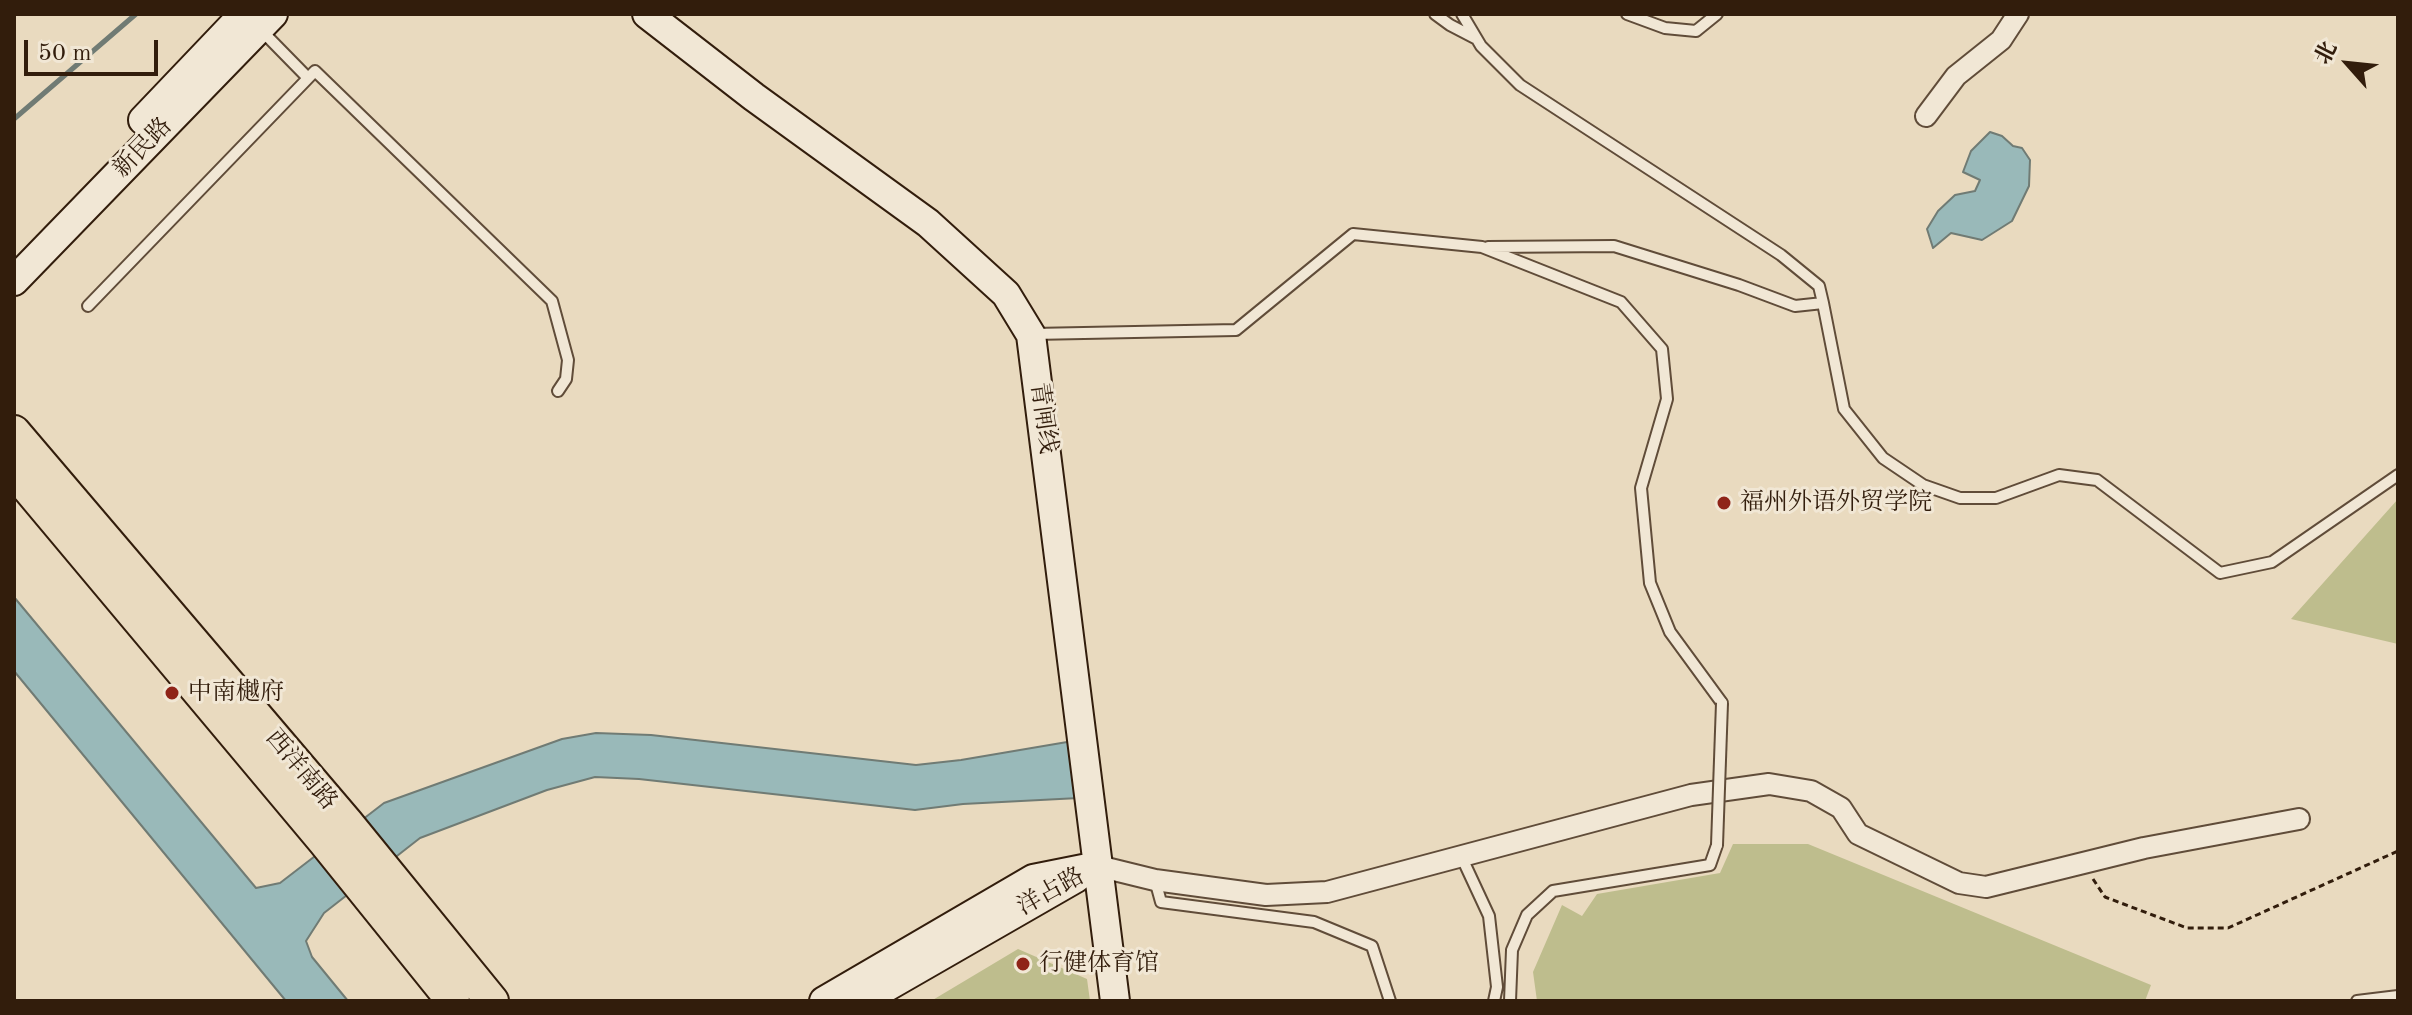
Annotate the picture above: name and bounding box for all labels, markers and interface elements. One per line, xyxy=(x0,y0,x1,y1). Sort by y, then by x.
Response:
scale bar xyxy=(28,24,162,74)
north arrow xyxy=(2308,24,2388,104)
text: 北 xyxy=(2312,38,2341,68)
text: 50 m xyxy=(38,42,92,66)
street label: 新民路 xyxy=(108,112,178,184)
street label: 青闸线 xyxy=(1024,380,1062,456)
place label: 福州外语外贸学院 xyxy=(1740,489,1932,517)
marker: 福州外语外贸学院 xyxy=(1715,494,1733,512)
place label: 中南樾府 xyxy=(188,679,284,707)
marker: 中南樾府 xyxy=(163,684,181,702)
street label: 西洋南路 xyxy=(259,724,343,816)
street label: 洋占路 xyxy=(1013,862,1089,922)
place label: 行健体育馆 xyxy=(1039,950,1159,978)
marker: 行健体育馆 xyxy=(1014,955,1032,973)

